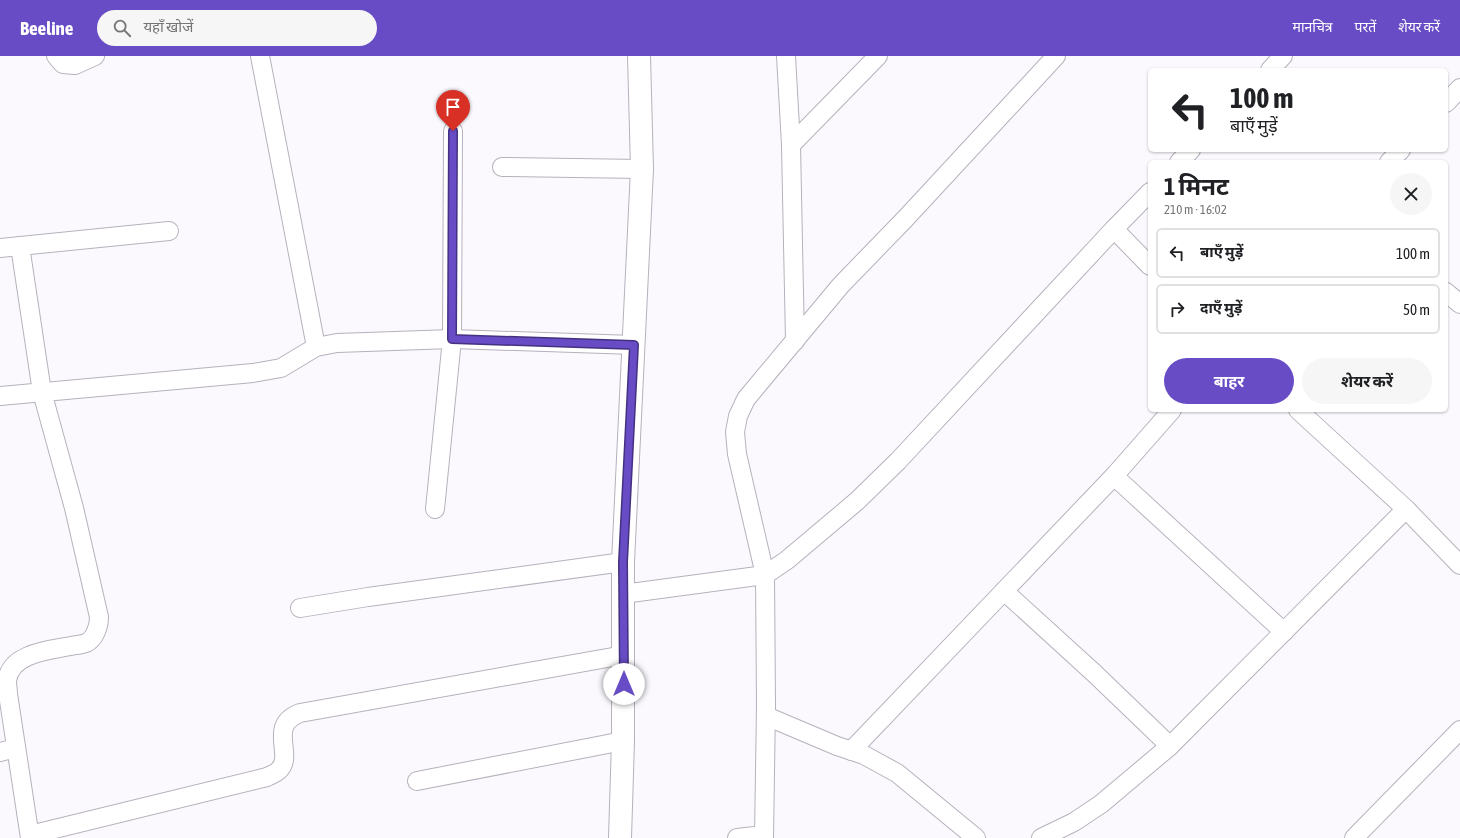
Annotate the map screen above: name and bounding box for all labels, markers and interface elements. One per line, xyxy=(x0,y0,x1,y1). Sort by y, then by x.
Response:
search box xyxy=(97,10,377,46)
text: Beeline xyxy=(20,17,73,39)
icon: search xyxy=(111,17,133,39)
text: यहाँ खोजें xyxy=(143,18,193,35)
text: मानचित्र xyxy=(1293,19,1333,35)
text: परतें xyxy=(1355,19,1376,35)
text: शेयर करें xyxy=(1398,19,1440,35)
text: 100 m xyxy=(1230,82,1293,114)
icon: left xyxy=(1164,84,1216,136)
pin xyxy=(436,90,470,131)
icon: arrive xyxy=(442,96,464,118)
text: बाएँ मुड़ें xyxy=(1230,115,1278,136)
text: 1 मिनट xyxy=(1164,173,1229,200)
button: close xyxy=(1390,173,1432,215)
text: 210 m · 16:02 xyxy=(1164,202,1227,217)
icon: left xyxy=(1166,242,1188,264)
text: बाएँ मुड़ें xyxy=(1200,243,1243,260)
text: 100 m xyxy=(1396,245,1430,262)
icon: right xyxy=(1166,298,1188,320)
text: दाएँ मुड़ें xyxy=(1200,299,1242,316)
text: 50 m xyxy=(1403,301,1430,318)
button: बाहर xyxy=(1164,358,1294,404)
button: शेयर करें xyxy=(1302,358,1432,404)
position arrow xyxy=(603,663,645,705)

